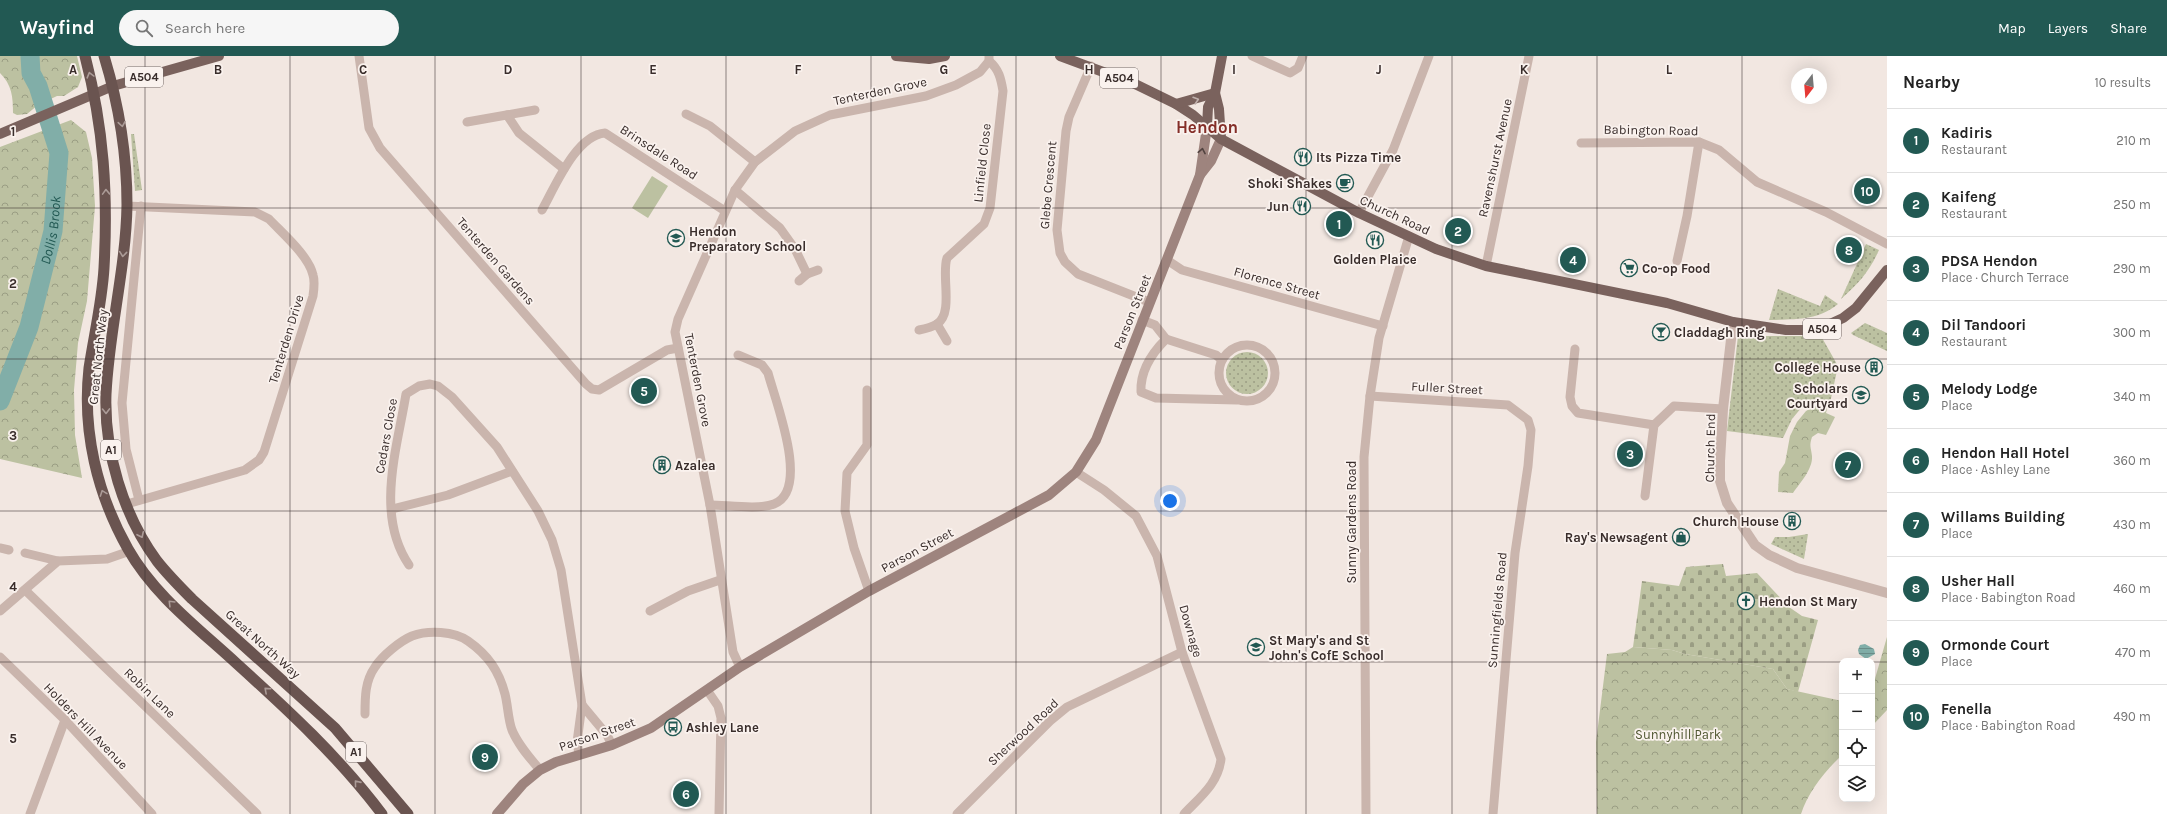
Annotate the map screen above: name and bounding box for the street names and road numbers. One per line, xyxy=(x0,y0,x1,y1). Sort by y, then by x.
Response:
road number: A504 xyxy=(125,67,163,87)
road number: A504 xyxy=(1100,68,1138,88)
street label: Tenterden Grove xyxy=(832,74,928,108)
street label: Ravenshurst Avenue xyxy=(1475,97,1515,219)
street label: Brinsdale Road xyxy=(617,121,701,183)
street label: Linfield Close xyxy=(970,122,994,203)
street label: Babington Road xyxy=(1603,122,1699,138)
street label: Glebe Crescent xyxy=(1037,140,1059,230)
street label: Church Road xyxy=(1357,192,1433,238)
street label: Tenterden Gardens xyxy=(454,214,538,308)
street label: Florence Street xyxy=(1232,264,1322,302)
street label: Parson Street xyxy=(1110,272,1154,352)
street label: Tenterden Drive xyxy=(265,293,307,385)
street label: Great North Way xyxy=(86,309,110,405)
road number: A504 xyxy=(1803,319,1841,339)
street label: Tenterden Grove xyxy=(682,332,714,428)
street label: Fuller Street xyxy=(1411,379,1483,397)
street label: Cedars Close xyxy=(372,397,400,475)
street label: Church End xyxy=(1702,413,1718,483)
road number: A1 xyxy=(101,440,121,460)
street label: Sunny Gardens Road xyxy=(1344,461,1359,583)
street label: Parson Street xyxy=(878,525,956,575)
street label: Sunningfields Road xyxy=(1484,551,1510,669)
street label: Downage xyxy=(1176,603,1206,659)
street label: Great North Way xyxy=(222,606,304,682)
street label: Robin Lane xyxy=(121,665,179,721)
street label: Holders Hill Avenue xyxy=(41,680,131,772)
street label: Sherwood Road xyxy=(984,695,1062,769)
street label: Parson Street xyxy=(557,714,637,754)
road number: A1 xyxy=(346,742,366,762)

